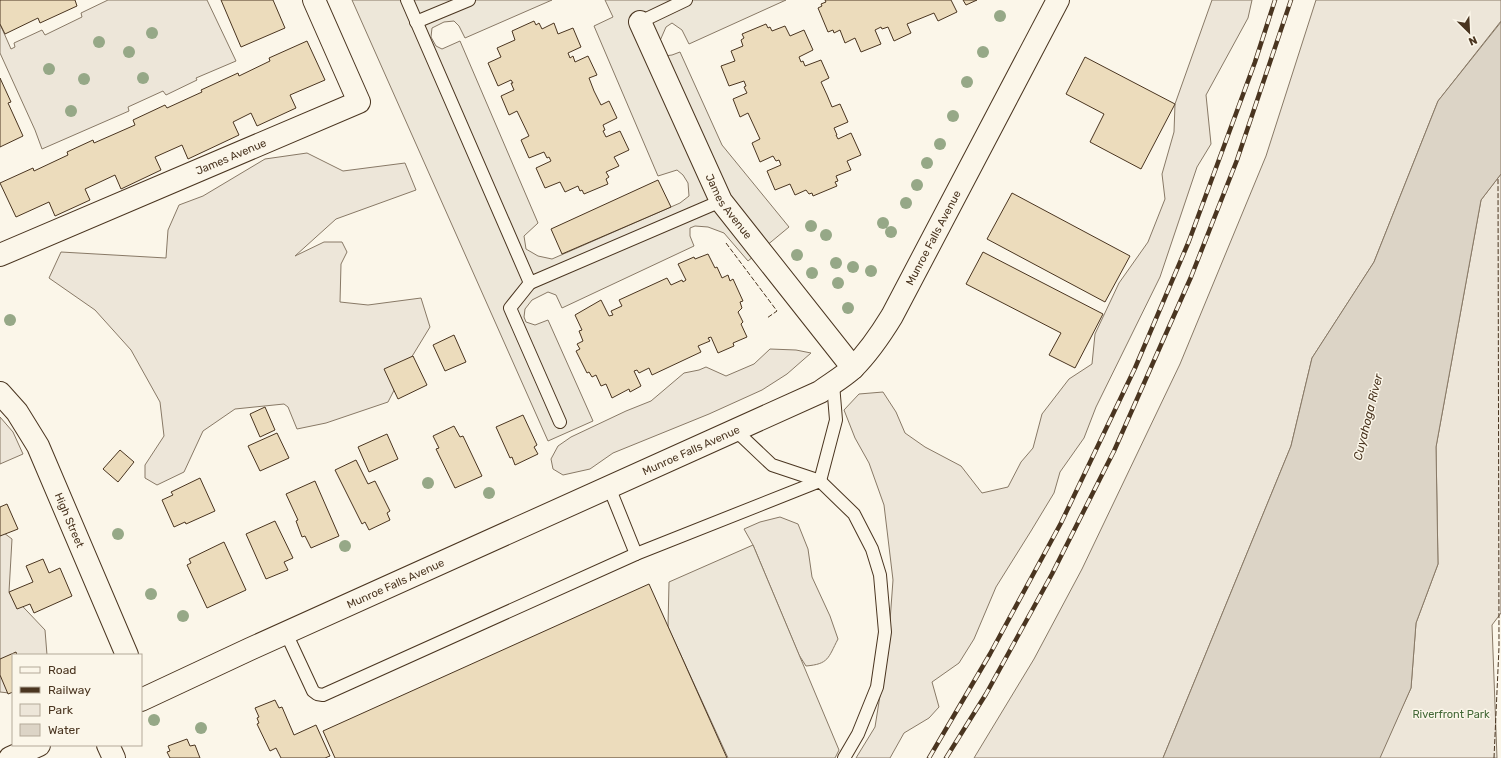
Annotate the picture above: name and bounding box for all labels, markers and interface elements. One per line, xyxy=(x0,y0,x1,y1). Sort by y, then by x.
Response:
north arrow xyxy=(1449,12,1489,52)
text: N xyxy=(1467,33,1479,48)
street label: James Avenue xyxy=(194,136,268,178)
street label: James Avenue xyxy=(703,172,754,242)
street label: Munroe Falls Avenue xyxy=(903,188,964,288)
water label: Cuyahoga River xyxy=(1350,372,1386,462)
street label: Munroe Falls Avenue xyxy=(640,423,742,478)
street label: High Street xyxy=(52,491,87,550)
street label: Munroe Falls Avenue xyxy=(345,556,446,611)
legend xyxy=(12,654,142,746)
text: Road xyxy=(48,663,76,677)
text: Railway xyxy=(48,683,91,697)
text: Park xyxy=(48,703,74,717)
park label: Riverfront Park xyxy=(1412,708,1490,721)
text: Water xyxy=(48,723,80,737)

